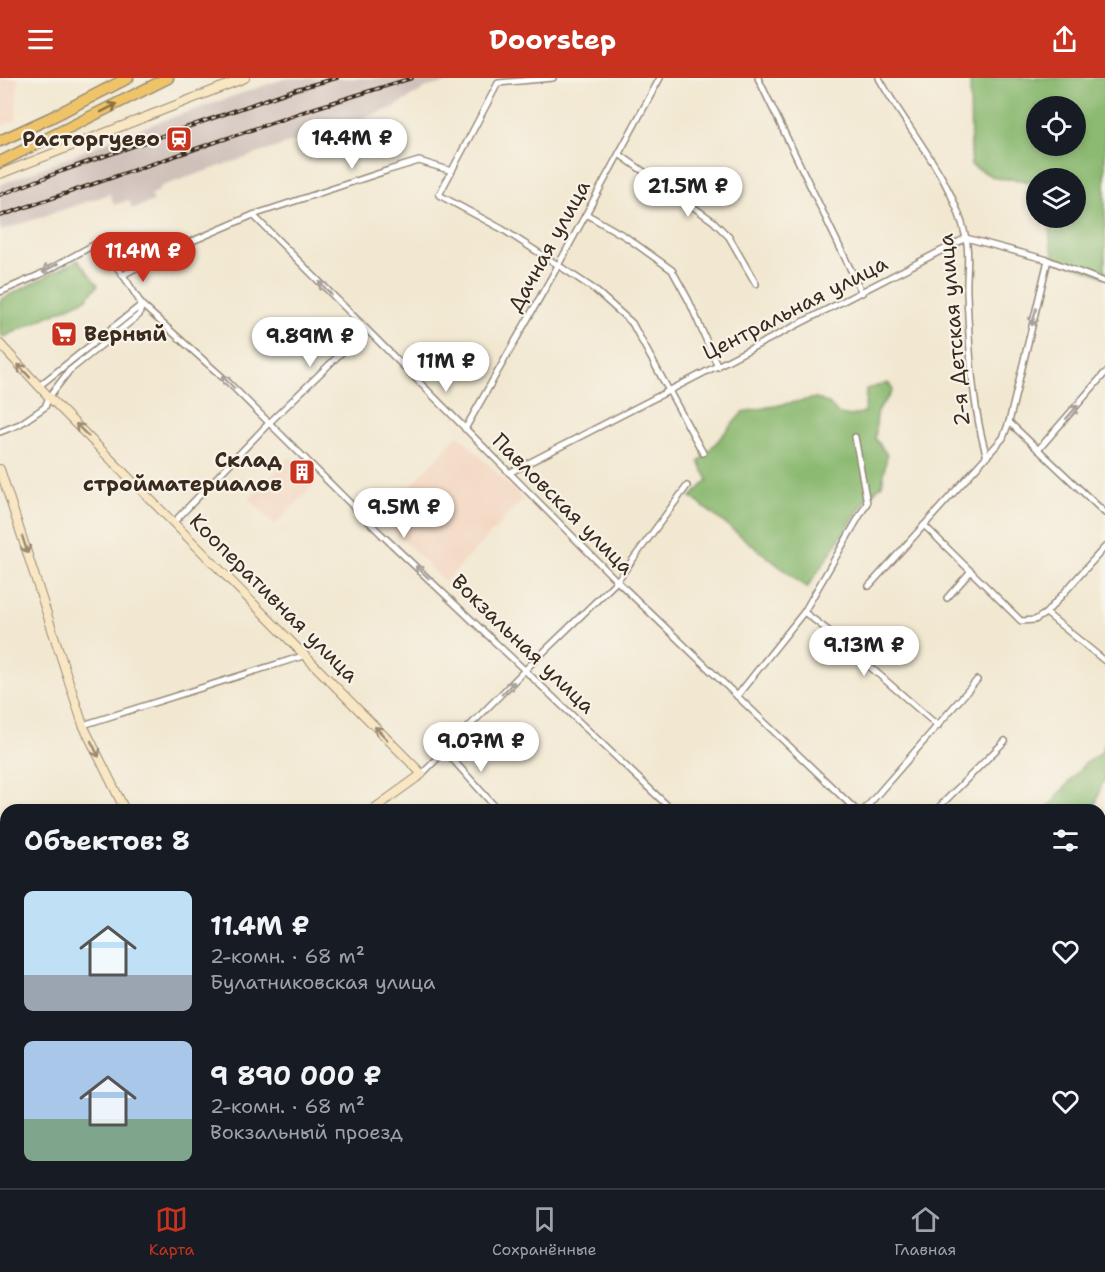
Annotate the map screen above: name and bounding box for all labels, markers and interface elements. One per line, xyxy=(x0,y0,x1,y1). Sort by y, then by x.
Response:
text: Doorstep xyxy=(489,21,616,58)
icon: menu xyxy=(24,23,57,56)
icon: share xyxy=(1048,23,1081,56)
map controls xyxy=(1026,96,1086,228)
button: locate xyxy=(1026,96,1086,156)
one-way arrow xyxy=(99,102,117,113)
pin: 14.4M ₽ xyxy=(297,119,407,170)
station icon: Расторгуево xyxy=(164,124,194,154)
place label: Расторгуево xyxy=(22,125,160,153)
text: 14.4M ₽ xyxy=(311,125,393,151)
pin: 21.5M ₽ xyxy=(633,167,743,218)
button: layers xyxy=(1026,168,1086,228)
text: 21.5M ₽ xyxy=(648,173,728,199)
street label: Дачная улица xyxy=(501,175,597,317)
pin: 11.4M ₽ xyxy=(88,232,198,283)
street label: 2-я Детская улица xyxy=(932,232,976,428)
text: 11.4M ₽ xyxy=(105,238,181,264)
street label: Центральная улица xyxy=(698,249,892,367)
one-way arrow xyxy=(42,263,59,275)
one-way arrow xyxy=(318,281,333,295)
one-way arrow xyxy=(1028,307,1040,326)
pin: 9.89M ₽ xyxy=(255,317,365,368)
supermarket icon: Верный xyxy=(49,319,79,349)
place label: Верный xyxy=(84,320,167,348)
text: 9.89M ₽ xyxy=(266,323,354,349)
pin: 11M ₽ xyxy=(404,342,488,393)
text: 11M ₽ xyxy=(416,348,476,374)
one-way arrow xyxy=(18,364,32,379)
one-way arrow xyxy=(220,375,235,389)
one-way arrow xyxy=(1065,404,1078,420)
one-way arrow xyxy=(74,423,89,437)
street label: Павловская улица xyxy=(486,427,640,581)
place label: Склад стройматериалов xyxy=(83,446,282,498)
building icon: Склад стройматериалов xyxy=(287,457,317,487)
pin: 9.5M ₽ xyxy=(355,488,453,539)
text: 9.5M ₽ xyxy=(367,494,441,520)
street label: Кооперативная улица xyxy=(183,507,365,689)
one-way arrow xyxy=(20,535,31,554)
one-way arrow xyxy=(415,565,430,579)
street label: Вокзальная улица xyxy=(445,568,601,720)
pin: 9.13M ₽ xyxy=(809,626,919,677)
text: 9.13M ₽ xyxy=(823,632,905,658)
one-way arrow xyxy=(501,680,515,695)
pin: 9.07M ₽ xyxy=(426,722,536,773)
one-way arrow xyxy=(374,725,389,740)
text: 9.07M ₽ xyxy=(437,728,525,754)
one-way arrow xyxy=(90,739,101,757)
text: Объектов: 8 xyxy=(24,823,190,858)
icon: filters xyxy=(1049,824,1082,857)
text: 11.4M ₽ xyxy=(210,908,310,943)
icon: home xyxy=(72,915,144,987)
icon: heart xyxy=(1049,935,1082,968)
text: 2-комн. · 68 m² xyxy=(210,943,365,969)
text: Булатниковская улица xyxy=(210,969,436,995)
text: 9 890 000 ₽ xyxy=(210,1058,382,1093)
icon: home xyxy=(72,1065,144,1137)
icon: heart xyxy=(1049,1085,1082,1118)
text: 2-комн. · 68 m² xyxy=(210,1093,365,1119)
text: Вокзальный проезд xyxy=(210,1119,403,1145)
tab: Карта xyxy=(149,1203,195,1260)
tab: Сохранённые xyxy=(492,1203,597,1260)
tab: Главная xyxy=(894,1203,956,1260)

